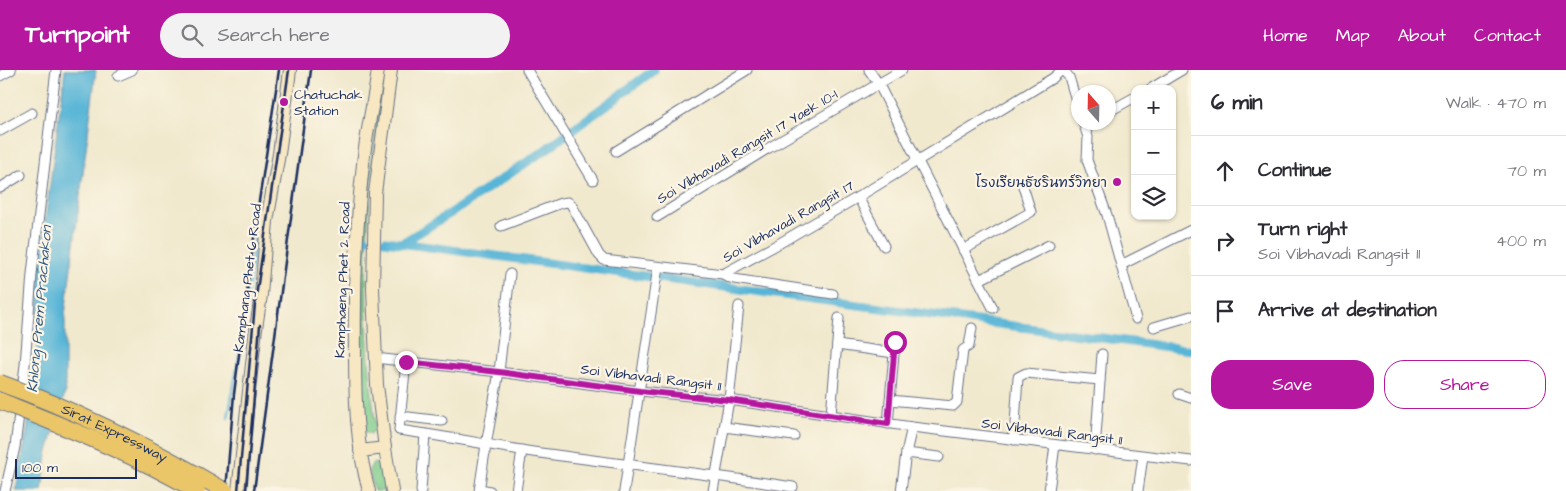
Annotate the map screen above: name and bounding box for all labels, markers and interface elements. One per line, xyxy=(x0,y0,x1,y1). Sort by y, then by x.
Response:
search box xyxy=(160,13,510,58)
text: Turnpoint xyxy=(25,18,130,52)
icon: search xyxy=(178,21,206,49)
text: Search here xyxy=(218,22,330,49)
text: Home xyxy=(1263,23,1308,48)
text: Map xyxy=(1336,23,1370,48)
text: About xyxy=(1398,23,1446,48)
text: Contact xyxy=(1474,23,1541,48)
place label: Chatuchak Station xyxy=(294,85,363,121)
street label: Soi Vibhavadi Rangsit 17 Yaek 10-1 xyxy=(653,85,842,209)
north arrow xyxy=(1071,85,1116,130)
map controls xyxy=(1131,85,1176,220)
button: + xyxy=(1131,85,1176,130)
text: 6 min xyxy=(1211,88,1263,117)
text: Walk · 470 m xyxy=(1446,92,1546,114)
marker: Chatuchak Station xyxy=(278,96,290,108)
button: − xyxy=(1131,130,1176,175)
icon: ahead xyxy=(1211,157,1239,185)
text: Continue xyxy=(1258,157,1332,184)
text: 70 m xyxy=(1507,160,1546,182)
place label: โรงเรียนธัชรินทร์วิทยา xyxy=(976,173,1107,193)
button: layers xyxy=(1131,175,1176,220)
street label: Soi Vibhavadi Rangsit 17 xyxy=(719,176,858,268)
marker: โรงเรียนธัชรินทร์วิทยา xyxy=(1111,176,1123,188)
street label: Kamphaeng Phet 2 Road xyxy=(330,202,356,358)
street label: Kamphang Phet 6 Road xyxy=(229,203,267,353)
text: Turn right xyxy=(1258,216,1347,243)
water label: Khlong Prem Prachakon xyxy=(22,223,58,393)
icon: right xyxy=(1211,227,1239,255)
text: 400 m xyxy=(1496,230,1546,252)
text: Soi Vibhavadi Rangsit 11 xyxy=(1258,243,1420,265)
icon: arrive xyxy=(1211,297,1239,325)
text: Arrive at destination xyxy=(1258,297,1437,324)
route start xyxy=(884,331,907,354)
route end xyxy=(395,351,418,374)
street label: Soi Vibhavadi Rangsit 11 xyxy=(579,359,723,397)
button: Save xyxy=(1211,360,1374,409)
button: Share xyxy=(1384,360,1546,409)
street label: Sirat Expressway xyxy=(58,399,171,468)
street label: Soi Vibhavadi Rangsit 11 xyxy=(980,413,1124,451)
scale bar xyxy=(15,456,138,479)
text: 100 m xyxy=(22,458,58,478)

